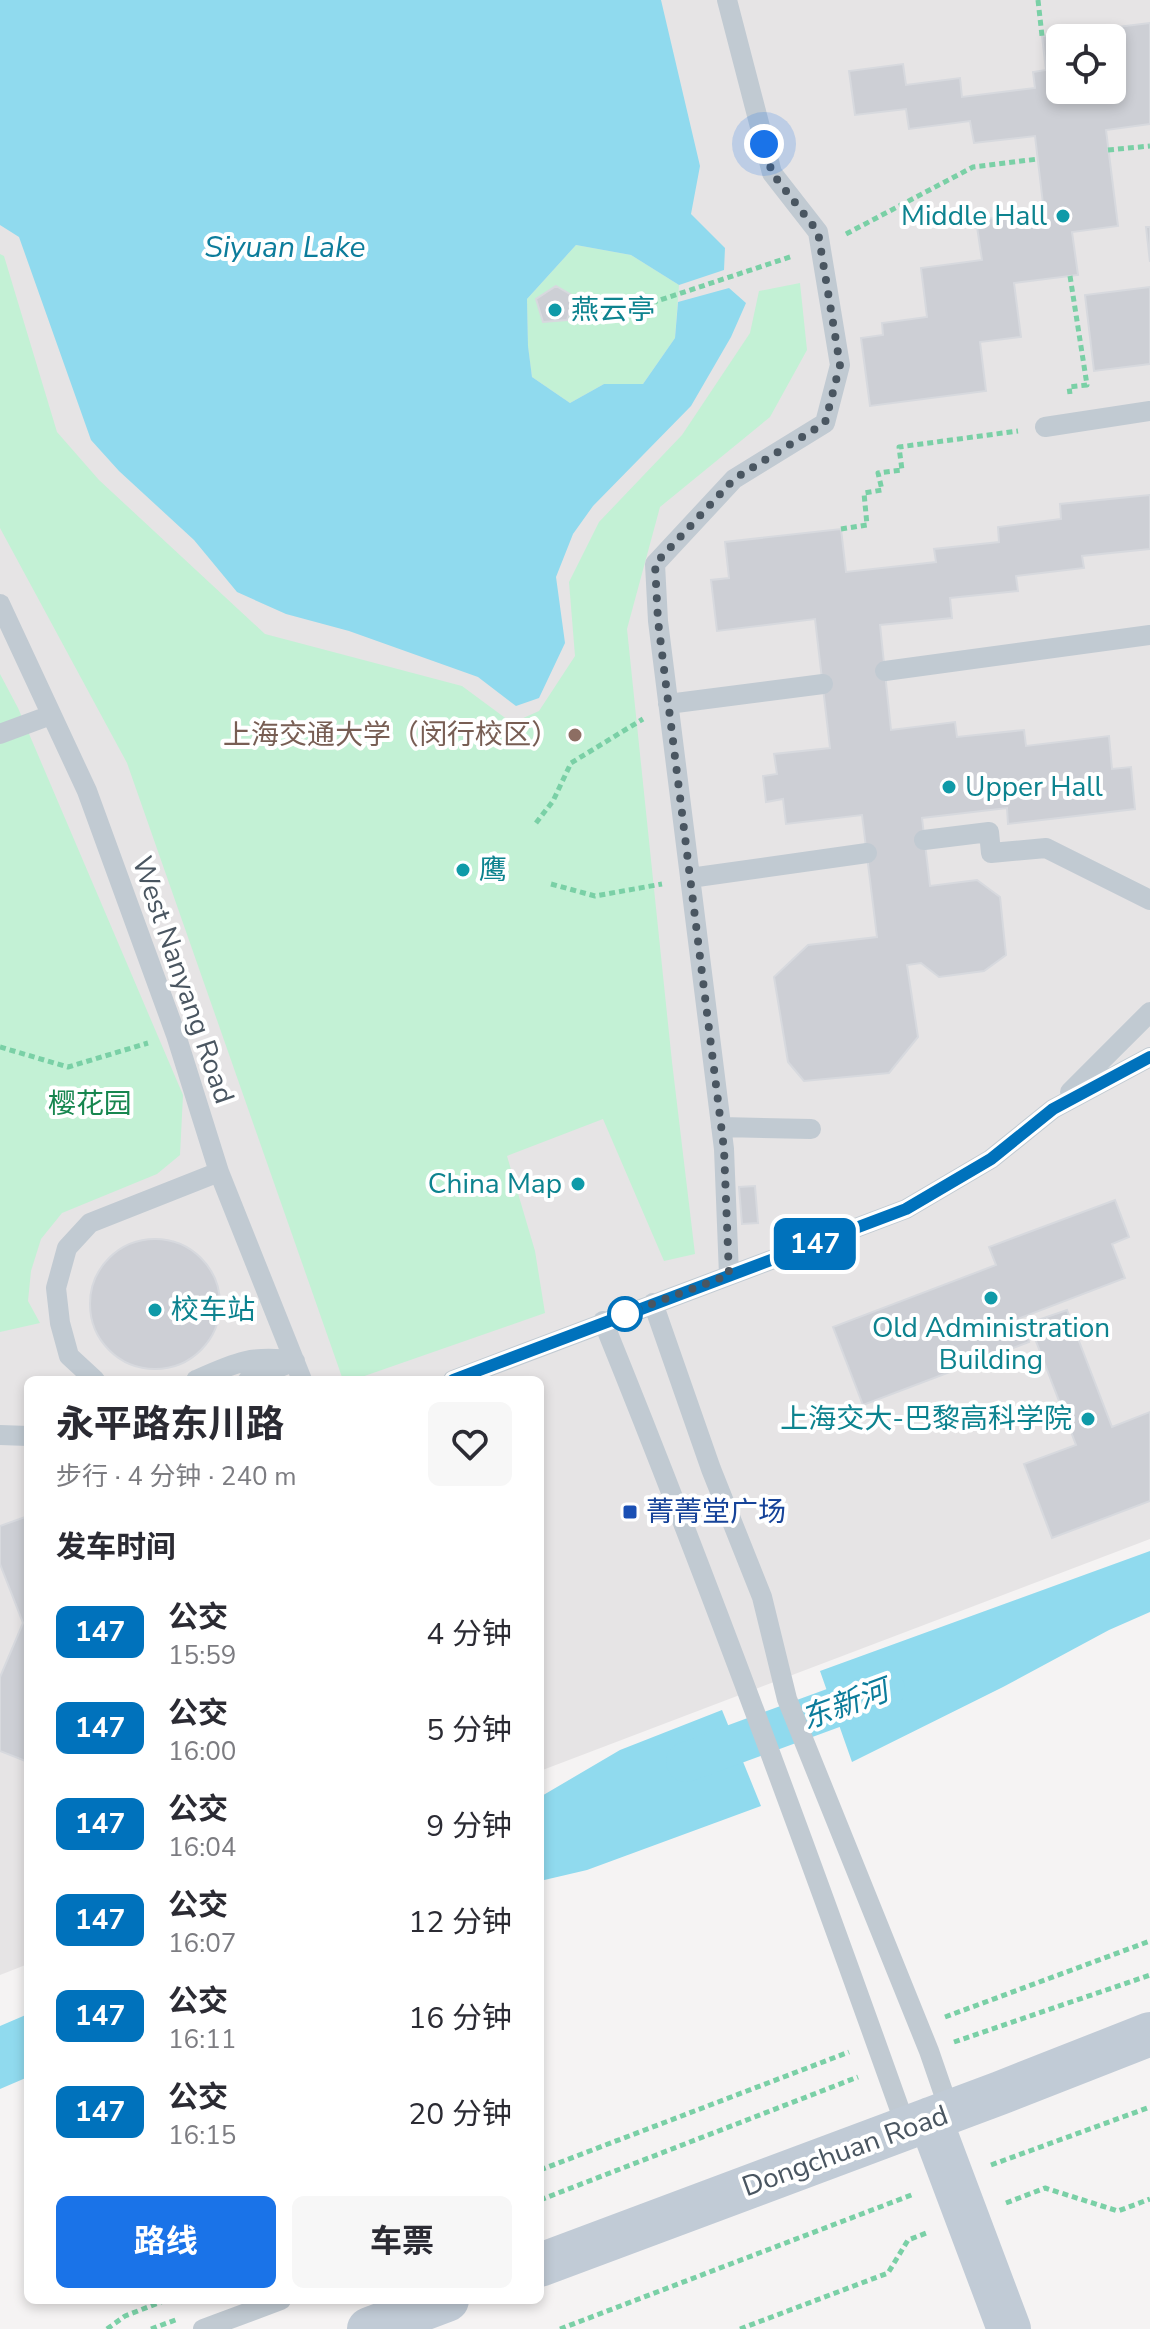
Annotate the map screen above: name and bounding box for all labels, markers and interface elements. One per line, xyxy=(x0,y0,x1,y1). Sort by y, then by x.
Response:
map controls xyxy=(1046,24,1126,104)
button: locate xyxy=(1046,24,1126,104)
your location xyxy=(744,124,784,164)
place label: Middle Hall xyxy=(901,197,1048,235)
marker: Middle Hall xyxy=(1054,207,1072,225)
water label: Siyuan Lake xyxy=(204,227,366,268)
place label: 燕云亭 xyxy=(571,291,655,329)
marker: 燕云亭 xyxy=(546,301,564,319)
place label: 上海交通大学（闵行校区） xyxy=(223,716,559,754)
marker: 上海交通大学（闵行校区） xyxy=(566,726,584,744)
place label: Upper Hall xyxy=(965,768,1104,806)
marker: Upper Hall xyxy=(940,778,958,796)
street label: West Nanyang Road xyxy=(123,851,243,1109)
place label: 鹰 xyxy=(479,851,507,889)
marker: 鹰 xyxy=(454,861,472,879)
park label: 樱花园 xyxy=(48,1085,132,1123)
place label: China Map xyxy=(428,1165,562,1203)
marker: China Map xyxy=(569,1175,587,1193)
line badge: 147 xyxy=(769,1218,861,1270)
text: 147 xyxy=(790,1225,840,1263)
marker: Old Administration Building xyxy=(982,1289,1000,1307)
place label: 校车站 xyxy=(171,1291,255,1329)
unlabelled marker xyxy=(608,1297,642,1331)
marker: 校车站 xyxy=(146,1301,164,1319)
place label: Old Administration Building xyxy=(872,1309,1110,1379)
text: 永平路东川路 xyxy=(56,1399,284,1450)
place label: 上海交大-巴黎高科学院 xyxy=(780,1400,1072,1438)
button: heart xyxy=(428,1402,512,1486)
marker: 上海交大-巴黎高科学院 xyxy=(1079,1410,1097,1428)
text: 步行 · 4 分钟 · 240 m xyxy=(56,1459,297,1494)
place label: 菁菁堂广场 xyxy=(646,1493,786,1531)
marker: 菁菁堂广场 xyxy=(621,1503,639,1521)
text: 发车时间 xyxy=(56,1527,176,1568)
text: 公交 xyxy=(168,1597,228,1638)
text: 147 xyxy=(75,1613,125,1651)
text: 4 分钟 xyxy=(426,1614,512,1655)
text: 15:59 xyxy=(168,1638,236,1673)
water label: 东新河 xyxy=(796,1669,899,1740)
text: 公交 xyxy=(168,1693,228,1734)
text: 147 xyxy=(75,1709,125,1747)
text: 5 分钟 xyxy=(426,1710,512,1751)
text: 16:00 xyxy=(168,1734,236,1769)
text: 公交 xyxy=(168,1789,228,1830)
text: 147 xyxy=(75,1805,125,1843)
text: 9 分钟 xyxy=(426,1806,512,1847)
text: 16:04 xyxy=(168,1830,236,1865)
text: 公交 xyxy=(168,1885,228,1926)
text: 147 xyxy=(75,1901,125,1939)
text: 12 分钟 xyxy=(408,1902,512,1943)
text: 16:07 xyxy=(168,1926,236,1961)
text: 公交 xyxy=(168,1981,228,2022)
text: 147 xyxy=(75,1997,125,2035)
text: 16 分钟 xyxy=(408,1998,512,2039)
text: 16:11 xyxy=(168,2022,236,2057)
text: 公交 xyxy=(168,2077,228,2118)
text: 147 xyxy=(75,2093,125,2131)
text: 20 分钟 xyxy=(408,2094,512,2135)
street label: Dongchuan Road xyxy=(737,2096,953,2206)
text: 16:15 xyxy=(168,2118,236,2153)
button: 路线 xyxy=(56,2196,276,2288)
button: 车票 xyxy=(292,2196,512,2288)

